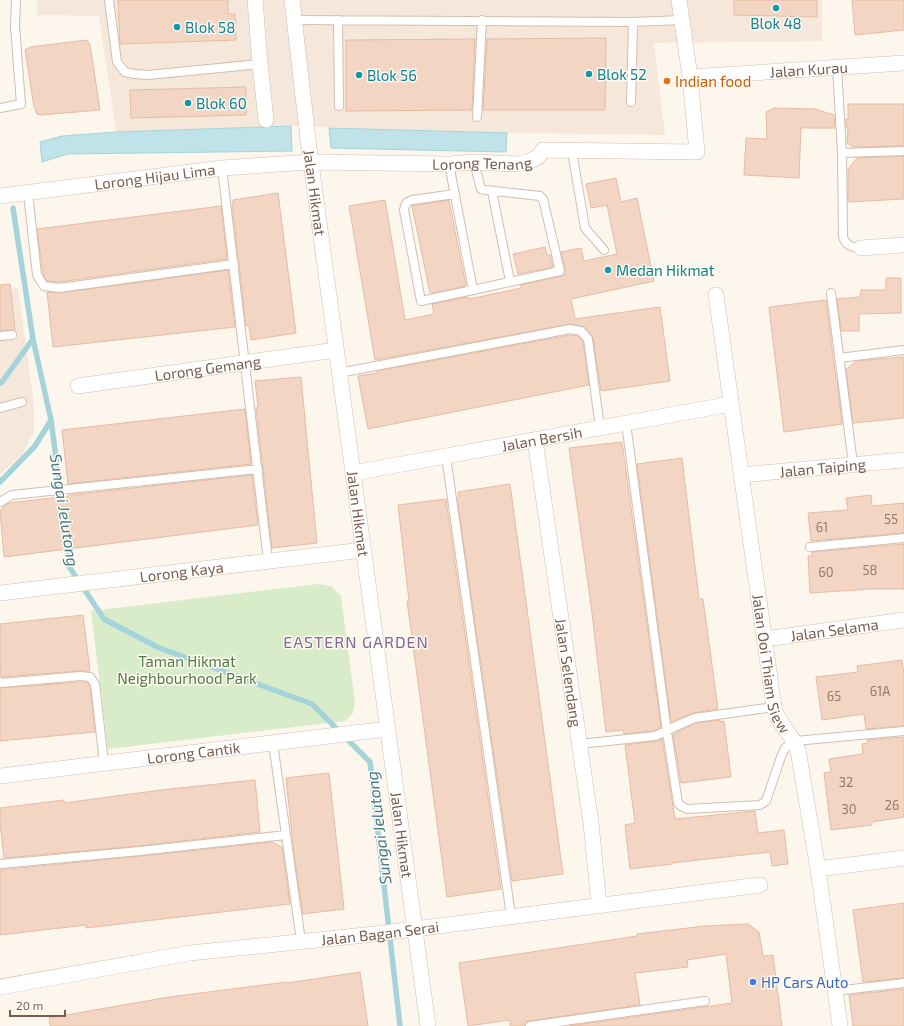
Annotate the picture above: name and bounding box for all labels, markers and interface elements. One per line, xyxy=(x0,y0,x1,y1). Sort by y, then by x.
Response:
marker: Blok 48 xyxy=(771,3,781,13)
place label: Blok 48 xyxy=(750,14,802,32)
place label: Blok 58 xyxy=(185,18,235,36)
marker: Blok 58 xyxy=(172,22,182,32)
street label: Jalan Kurau xyxy=(769,58,848,81)
place label: Blok 52 xyxy=(597,65,647,83)
place label: Blok 56 xyxy=(367,66,417,84)
marker: Blok 52 xyxy=(584,69,594,79)
marker: Blok 56 xyxy=(354,70,364,80)
place label: Indian food xyxy=(675,72,751,90)
marker: Indian food xyxy=(662,76,672,86)
place label: Blok 60 xyxy=(196,94,247,112)
marker: Blok 60 xyxy=(183,98,193,108)
street label: Jalan Hikmat xyxy=(300,148,330,237)
street label: Lorong Tenang xyxy=(432,152,534,173)
street label: Lorong Hijau Lima xyxy=(93,160,216,193)
place label: Medan Hikmat xyxy=(616,261,715,279)
marker: Medan Hikmat xyxy=(603,265,613,275)
street label: Lorong Gemang xyxy=(154,352,263,384)
street label: Jalan Bersih xyxy=(500,422,584,455)
water label: Sungai Jelutong xyxy=(47,452,83,568)
street label: Jalan Taiping xyxy=(779,454,867,480)
street label: Jalan Hikmat xyxy=(344,470,373,558)
house number: 55 xyxy=(884,511,898,527)
house number: 61 xyxy=(816,519,828,535)
street label: Lorong Kaya xyxy=(139,558,225,585)
house number: 58 xyxy=(863,562,877,578)
house number: 60 xyxy=(818,564,834,580)
street label: Jalan Ooi Thiam Siew xyxy=(749,593,794,737)
street label: Jalan Selama xyxy=(789,615,880,644)
street label: Jalan Selendang xyxy=(552,617,586,729)
district label: EASTERN GARDEN xyxy=(283,632,429,651)
park label: Taman Hikmat Neighbourhood Park xyxy=(117,652,257,687)
house number: 61A xyxy=(870,683,890,699)
house number: 65 xyxy=(827,688,841,704)
street label: Lorong Cantik xyxy=(146,738,242,767)
water label: Sungai Jelutong xyxy=(362,770,394,886)
house number: 32 xyxy=(839,774,853,790)
street label: Jalan Hikmat xyxy=(387,791,417,879)
house number: 26 xyxy=(885,797,899,813)
house number: 30 xyxy=(841,801,857,817)
street label: Jalan Bagan Serai xyxy=(320,917,440,949)
place label: HP Cars Auto xyxy=(761,973,848,991)
marker: HP Cars Auto xyxy=(748,977,758,987)
scale bar xyxy=(10,992,65,1018)
text: 20 m xyxy=(16,998,43,1012)

